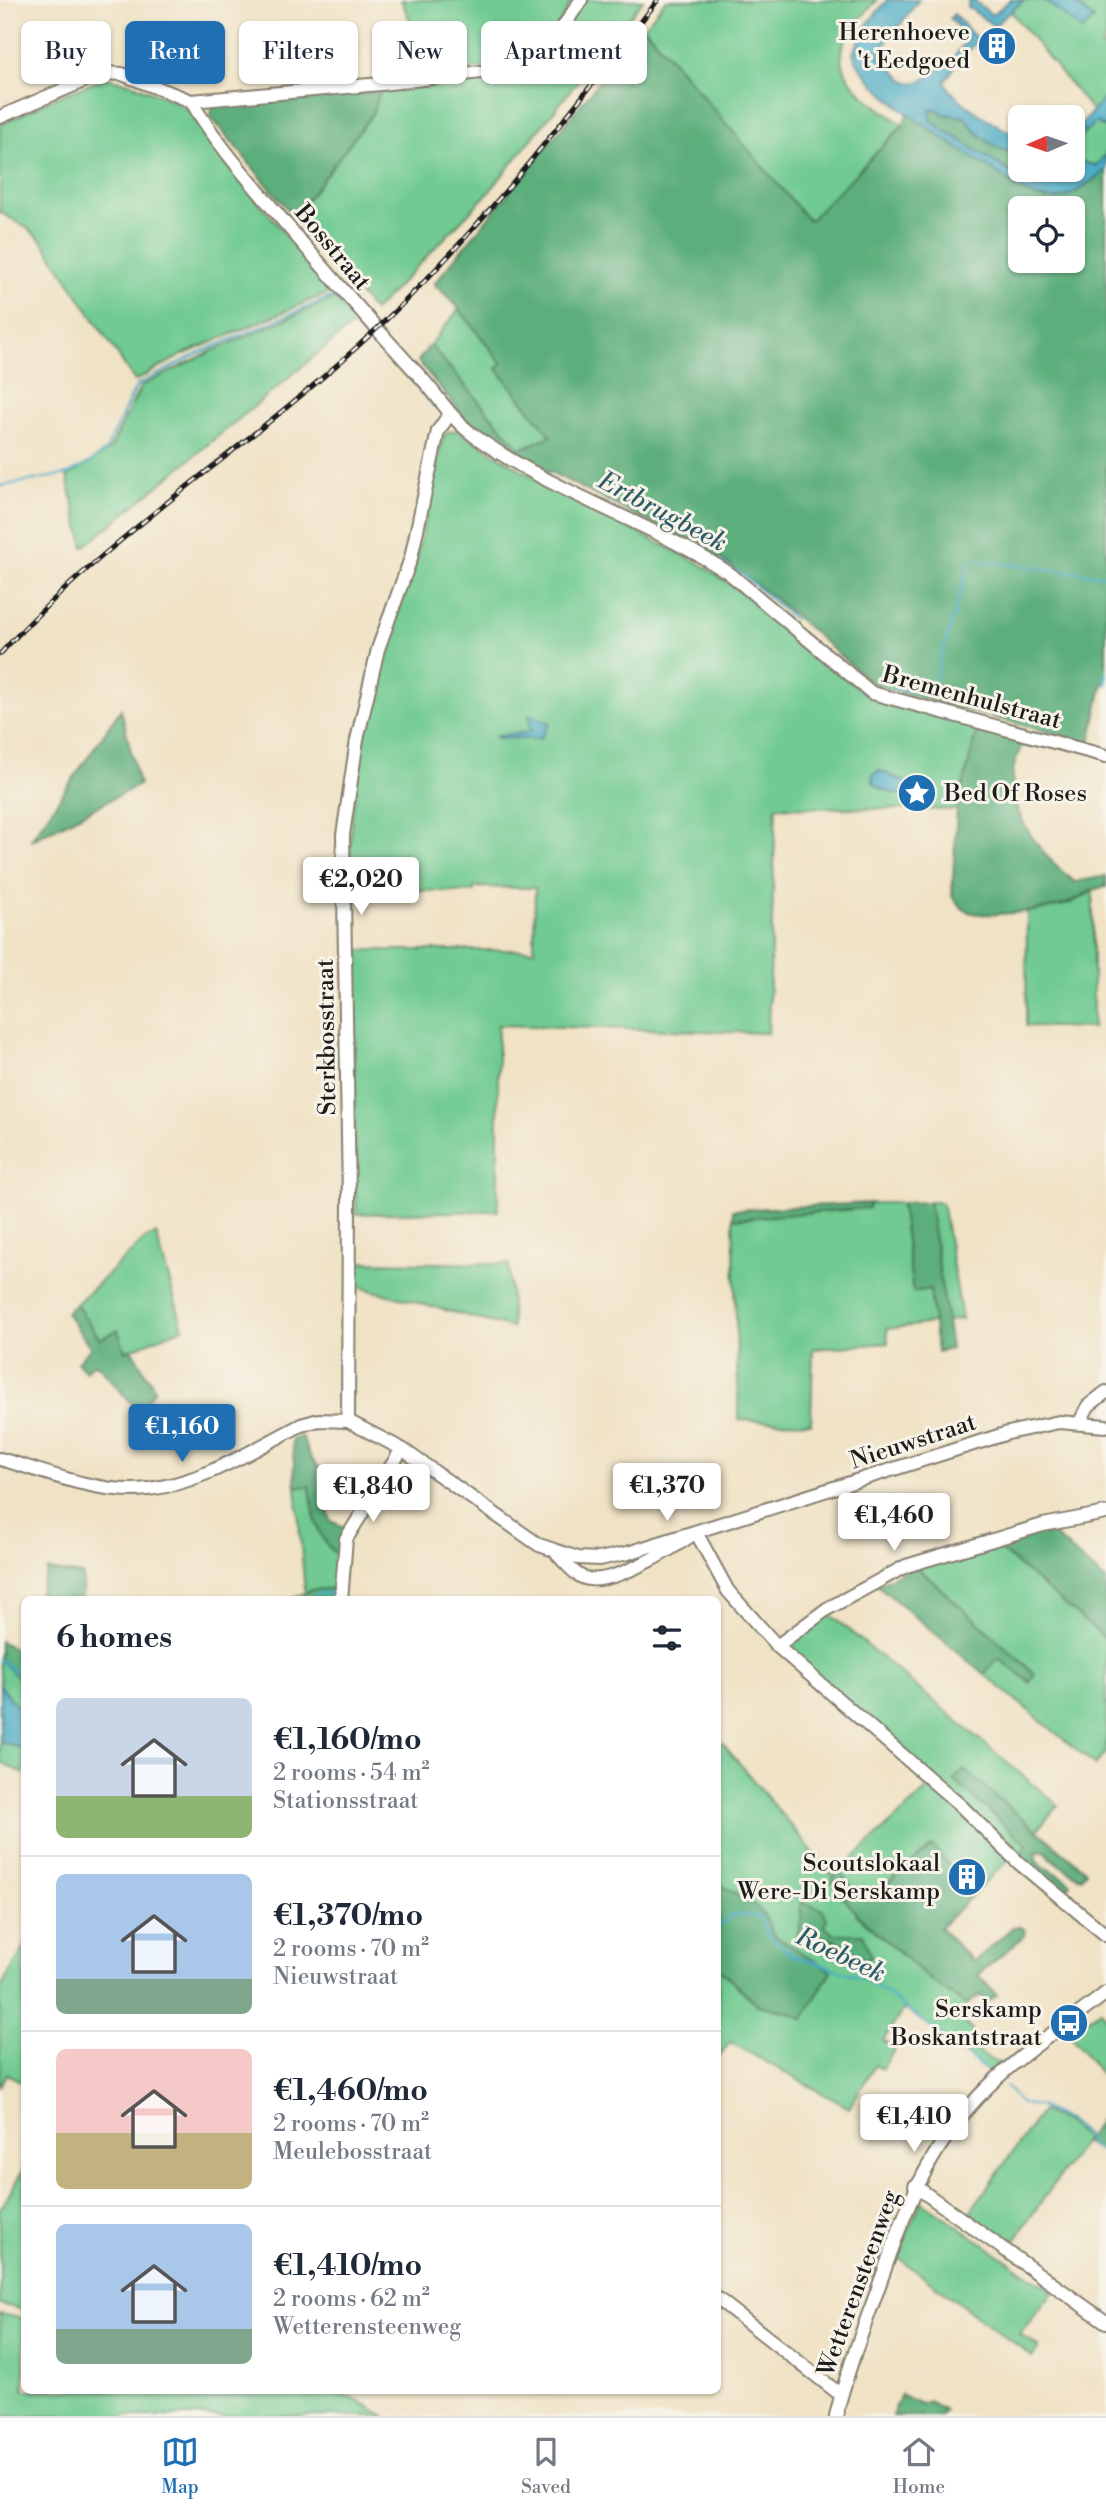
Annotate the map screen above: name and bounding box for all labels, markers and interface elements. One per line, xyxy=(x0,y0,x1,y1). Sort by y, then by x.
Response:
place label: Herenhoeve 't Eedgoed xyxy=(839,18,970,76)
chip: Buy xyxy=(21,21,111,84)
chip: Rent xyxy=(125,21,225,84)
chip: Filters xyxy=(239,21,358,84)
chip: New xyxy=(372,21,467,84)
chip: Apartment xyxy=(481,21,647,84)
building icon: Herenhoeve 't Eedgoed xyxy=(976,25,1018,67)
north arrow xyxy=(1008,105,1085,182)
map controls xyxy=(1008,105,1085,273)
button: locate xyxy=(1008,196,1085,273)
street label: Bosstraat xyxy=(287,198,377,297)
water label: Ertbrugbeek xyxy=(592,464,732,559)
street label: Bremenhulstraat xyxy=(878,659,1065,736)
place icon: Bed Of Roses xyxy=(896,772,938,814)
place label: Bed Of Roses xyxy=(943,779,1087,809)
pin: €2,020 xyxy=(304,858,418,917)
text: €2,020 xyxy=(319,866,403,894)
street label: Sterkbosstraat xyxy=(311,958,343,1116)
pin: €1,160 xyxy=(125,1404,239,1464)
street label: Nieuwstraat xyxy=(847,1407,981,1476)
text: €1,160 xyxy=(144,1413,220,1441)
pin: €1,840 xyxy=(316,1464,430,1524)
pin: €1,370 xyxy=(610,1464,724,1523)
text: €1,370 xyxy=(629,1472,705,1500)
text: €1,840 xyxy=(333,1473,413,1501)
pin: €1,460 xyxy=(837,1494,951,1553)
text: €1,460 xyxy=(854,1502,934,1530)
text: 6 homes xyxy=(56,1619,172,1657)
icon: filters xyxy=(648,1619,686,1657)
text: €1,160/mo xyxy=(273,1721,422,1759)
icon: home xyxy=(112,1726,196,1810)
text: 2 rooms · 54 m² xyxy=(273,1759,430,1787)
text: Stationsstraat xyxy=(273,1787,418,1815)
place label: Scoutslokaal Were-Di Serskamp xyxy=(736,1849,940,1907)
building icon: Scoutslokaal Were-Di Serskamp xyxy=(946,1856,988,1898)
text: €1,370/mo xyxy=(273,1897,423,1935)
icon: home xyxy=(112,1902,196,1986)
water label: Roebeek xyxy=(790,1920,891,1990)
text: 2 rooms · 70 m² xyxy=(273,1935,429,1963)
text: Nieuwstraat xyxy=(273,1963,398,1991)
place label: Serskamp Boskantstraat xyxy=(890,1995,1042,2053)
bus stop icon: Serskamp Boskantstraat xyxy=(1048,2002,1090,2044)
text: €1,460/mo xyxy=(273,2072,428,2110)
icon: home xyxy=(112,2077,196,2161)
pin: €1,410 xyxy=(857,2094,971,2154)
text: €1,410 xyxy=(876,2103,952,2131)
text: 2 rooms · 70 m² xyxy=(273,2110,429,2138)
text: Meulebosstraat xyxy=(273,2138,432,2166)
street label: Wetterensteenweg xyxy=(811,2185,907,2382)
text: €1,410/mo xyxy=(273,2247,422,2285)
icon: home xyxy=(112,2252,196,2336)
text: 2 rooms · 62 m² xyxy=(273,2285,430,2313)
text: Wetterensteenweg xyxy=(273,2313,461,2341)
tab: Map xyxy=(161,2433,199,2499)
tab: Saved xyxy=(521,2433,571,2499)
tab: Home xyxy=(893,2433,945,2499)

